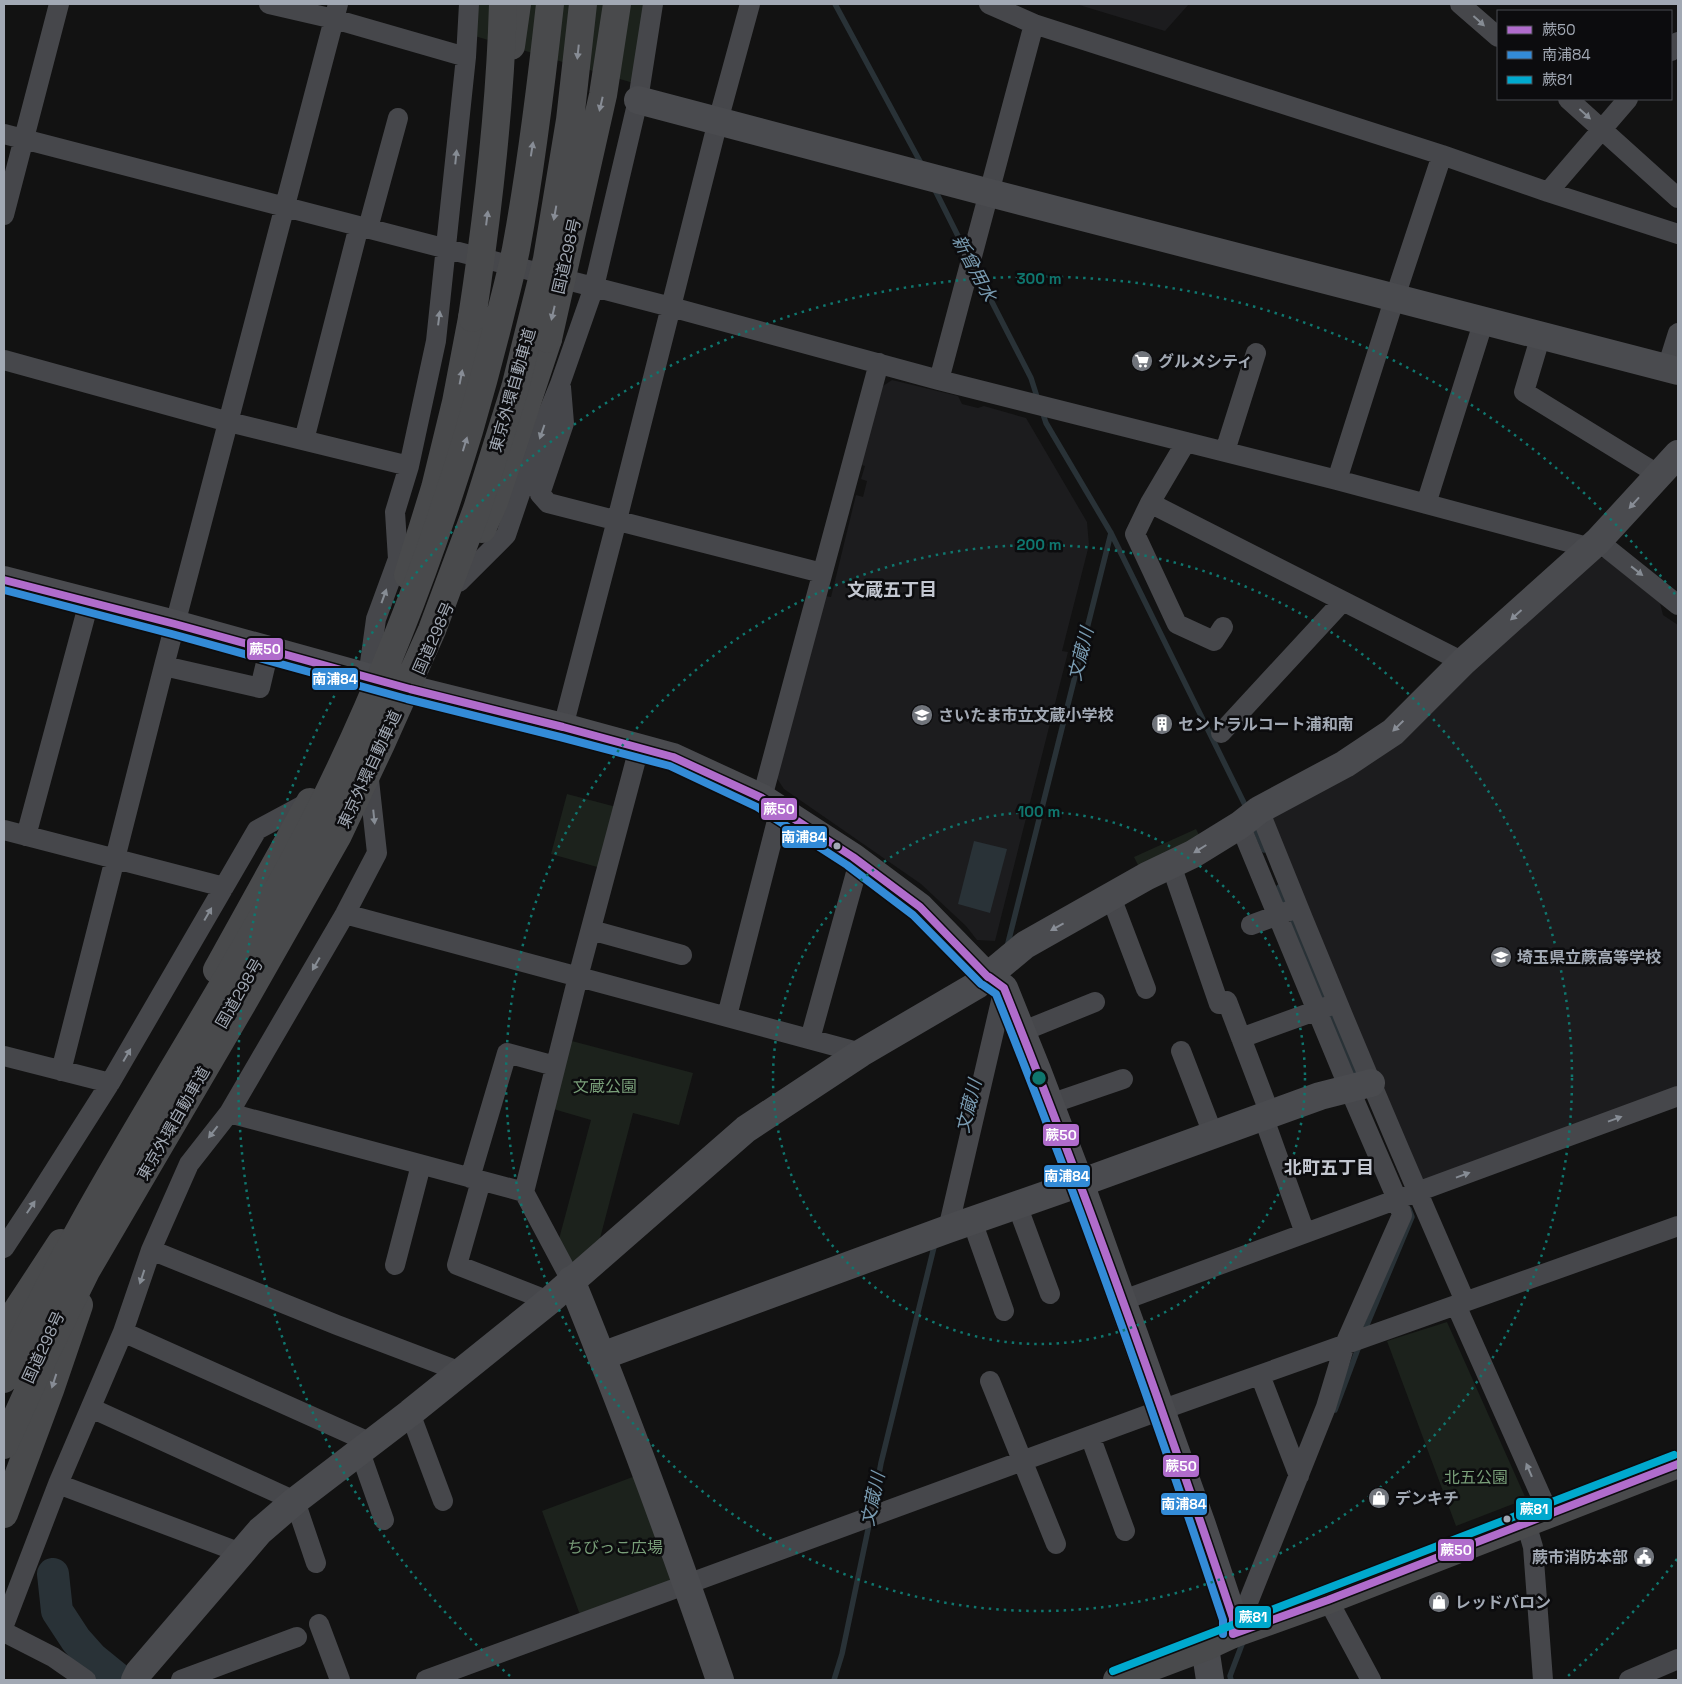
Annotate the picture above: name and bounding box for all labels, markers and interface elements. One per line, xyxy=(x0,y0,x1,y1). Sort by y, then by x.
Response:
legend xyxy=(1497,10,1672,100)
one-way arrow xyxy=(1473,15,1486,26)
text: 蕨50 xyxy=(1542,20,1576,39)
one-way arrow xyxy=(574,44,582,60)
text: 南浦84 xyxy=(1542,45,1591,64)
text: 蕨81 xyxy=(1542,70,1573,89)
one-way arrow xyxy=(597,96,605,111)
one-way arrow xyxy=(1578,108,1590,120)
one-way arrow xyxy=(528,141,536,157)
one-way arrow xyxy=(452,149,460,165)
one-way arrow xyxy=(550,205,558,221)
one-way arrow xyxy=(483,210,491,226)
street label: 国道298号 xyxy=(548,216,585,296)
water label: 新曾用水 xyxy=(947,231,1002,307)
text: 300 m xyxy=(1016,269,1062,288)
one-way arrow xyxy=(549,306,557,321)
one-way arrow xyxy=(435,310,443,326)
street label: 東京外環自動車道 xyxy=(485,326,540,455)
supermarket icon: グルメシティ xyxy=(1130,349,1154,373)
place label: グルメシティ xyxy=(1158,351,1253,372)
one-way arrow xyxy=(457,368,465,384)
one-way arrow xyxy=(537,424,545,439)
one-way arrow xyxy=(462,436,469,451)
one-way arrow xyxy=(1628,496,1640,508)
text: 200 m xyxy=(1017,535,1061,554)
one-way arrow xyxy=(1630,566,1643,577)
district label: 文蔵五丁目 xyxy=(847,578,937,601)
one-way arrow xyxy=(380,588,388,603)
street label: 国道298号 xyxy=(408,599,459,678)
one-way arrow xyxy=(1510,609,1523,620)
water label: 文蔵川 xyxy=(1063,623,1099,683)
line badge: 蕨50 xyxy=(246,637,284,661)
text: 蕨50 xyxy=(249,640,281,658)
line badge: 南浦84 xyxy=(311,667,359,691)
text: 南浦84 xyxy=(312,670,358,688)
school or university icon: さいたま市立文蔵小学校 xyxy=(910,703,934,727)
place label: さいたま市立文蔵小学校 xyxy=(938,705,1114,726)
street label: 東京外環自動車道 xyxy=(333,707,406,832)
building icon: セントラルコート浦和南 xyxy=(1150,712,1174,736)
place label: セントラルコート浦和南 xyxy=(1178,714,1354,735)
one-way arrow xyxy=(1393,720,1405,732)
line badge: 蕨50 xyxy=(760,797,798,821)
text: 蕨50 xyxy=(763,800,795,818)
text: 100 m xyxy=(1018,802,1060,821)
one-way arrow xyxy=(370,810,378,826)
line badge: 南浦84 xyxy=(781,825,828,849)
text: 南浦84 xyxy=(781,828,827,846)
unlabelled marker xyxy=(832,841,842,851)
one-way arrow xyxy=(1193,845,1206,854)
one-way arrow xyxy=(204,908,213,921)
one-way arrow xyxy=(1050,923,1064,931)
school or university icon: 埼玉県立蕨高等学校 xyxy=(1489,945,1513,969)
place label: 埼玉県立蕨高等学校 xyxy=(1517,947,1661,968)
street label: 国道298号 xyxy=(211,954,268,1032)
one-way arrow xyxy=(311,957,320,970)
one-way arrow xyxy=(122,1048,131,1061)
street label: 東京外環自動車道 xyxy=(132,1063,215,1184)
centre of rings xyxy=(1030,1069,1048,1087)
water label: 文蔵川 xyxy=(951,1075,987,1135)
park label: 文蔵公園 xyxy=(573,1076,637,1097)
one-way arrow xyxy=(1608,1115,1623,1123)
line badge: 蕨50 xyxy=(1042,1123,1080,1147)
one-way arrow xyxy=(208,1125,219,1138)
text: 蕨50 xyxy=(1045,1126,1077,1144)
district label: 北町五丁目 xyxy=(1284,1156,1374,1179)
line badge: 南浦84 xyxy=(1043,1164,1091,1188)
text: 南浦84 xyxy=(1044,1167,1090,1185)
one-way arrow xyxy=(1455,1171,1470,1178)
one-way arrow xyxy=(26,1201,36,1214)
one-way arrow xyxy=(138,1270,146,1285)
street label: 国道298号 xyxy=(18,1308,69,1387)
one-way arrow xyxy=(49,1373,57,1388)
line badge: 蕨50 xyxy=(1162,1454,1200,1478)
text: 蕨50 xyxy=(1165,1457,1197,1475)
one-way arrow xyxy=(1525,1463,1533,1477)
park label: 北五公園 xyxy=(1444,1467,1508,1488)
water label: 文蔵川 xyxy=(856,1468,890,1528)
shop icon: デンキチ xyxy=(1367,1486,1391,1510)
place label: デンキチ xyxy=(1395,1488,1459,1509)
line badge: 南浦84 xyxy=(1160,1492,1208,1516)
text: 南浦84 xyxy=(1161,1495,1207,1513)
line badge: 蕨81 xyxy=(1515,1497,1553,1521)
text: 蕨81 xyxy=(1520,1500,1548,1518)
unlabelled marker xyxy=(1502,1514,1512,1524)
park label: ちびっこ広場 xyxy=(567,1537,663,1558)
line badge: 蕨50 xyxy=(1437,1538,1475,1562)
text: 蕨50 xyxy=(1440,1541,1472,1559)
public building icon: 蕨市消防本部 xyxy=(1632,1545,1656,1569)
place label: 蕨市消防本部 xyxy=(1532,1547,1628,1568)
shop icon: レッドバロン xyxy=(1427,1590,1451,1614)
place label: レッドバロン xyxy=(1455,1592,1551,1613)
line badge: 蕨81 xyxy=(1234,1605,1272,1629)
text: 蕨81 xyxy=(1239,1608,1267,1626)

